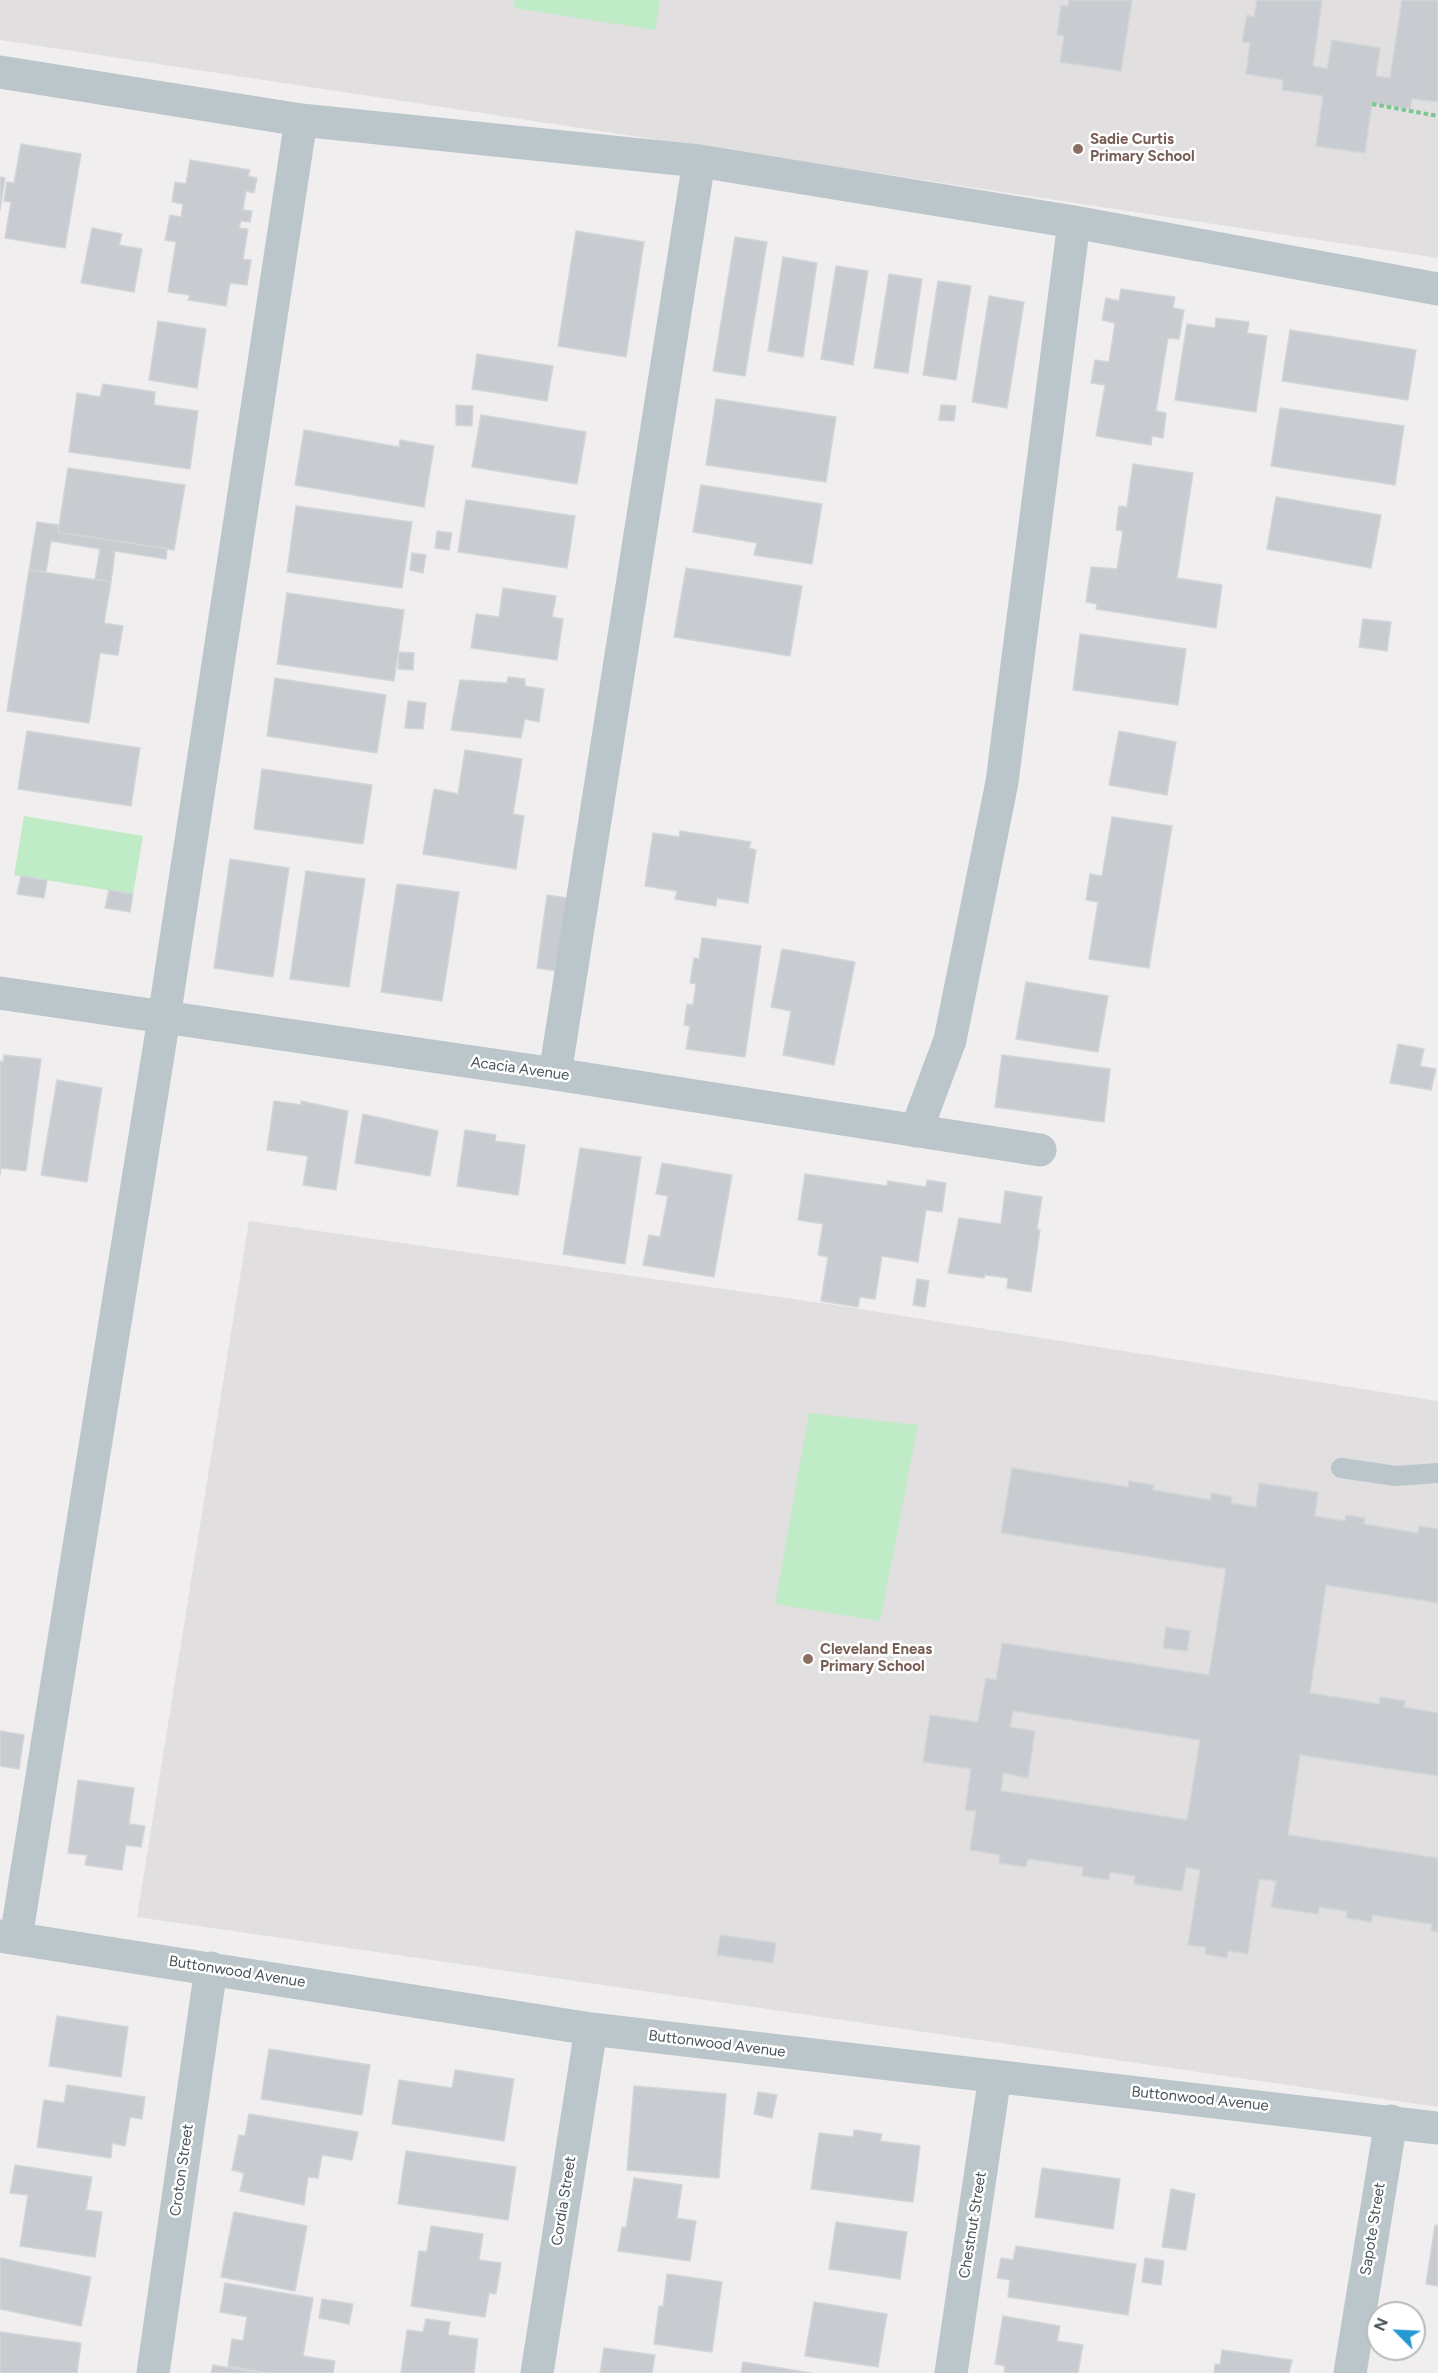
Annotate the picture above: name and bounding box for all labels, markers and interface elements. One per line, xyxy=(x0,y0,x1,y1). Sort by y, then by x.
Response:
place label: Sadie Curtis Primary School xyxy=(1090,131,1195,166)
marker: Sadie Curtis Primary School xyxy=(1071,142,1085,156)
street label: Acacia Avenue xyxy=(469,1053,571,1085)
place label: Cleveland Eneas Primary School xyxy=(820,1641,932,1676)
marker: Cleveland Eneas Primary School xyxy=(801,1652,815,1666)
street label: Buttonwood Avenue xyxy=(167,1952,307,1992)
street label: Buttonwood Avenue xyxy=(647,2027,787,2061)
street label: Buttonwood Avenue xyxy=(1130,2083,1270,2115)
street label: Croton Street xyxy=(167,2123,197,2217)
street label: Cordia Street xyxy=(548,2155,580,2247)
street label: Chestnut Street xyxy=(956,2170,990,2280)
street label: Sapote Street xyxy=(1357,2181,1389,2277)
north arrow xyxy=(1366,2301,1426,2361)
text: N xyxy=(1370,2315,1392,2334)

